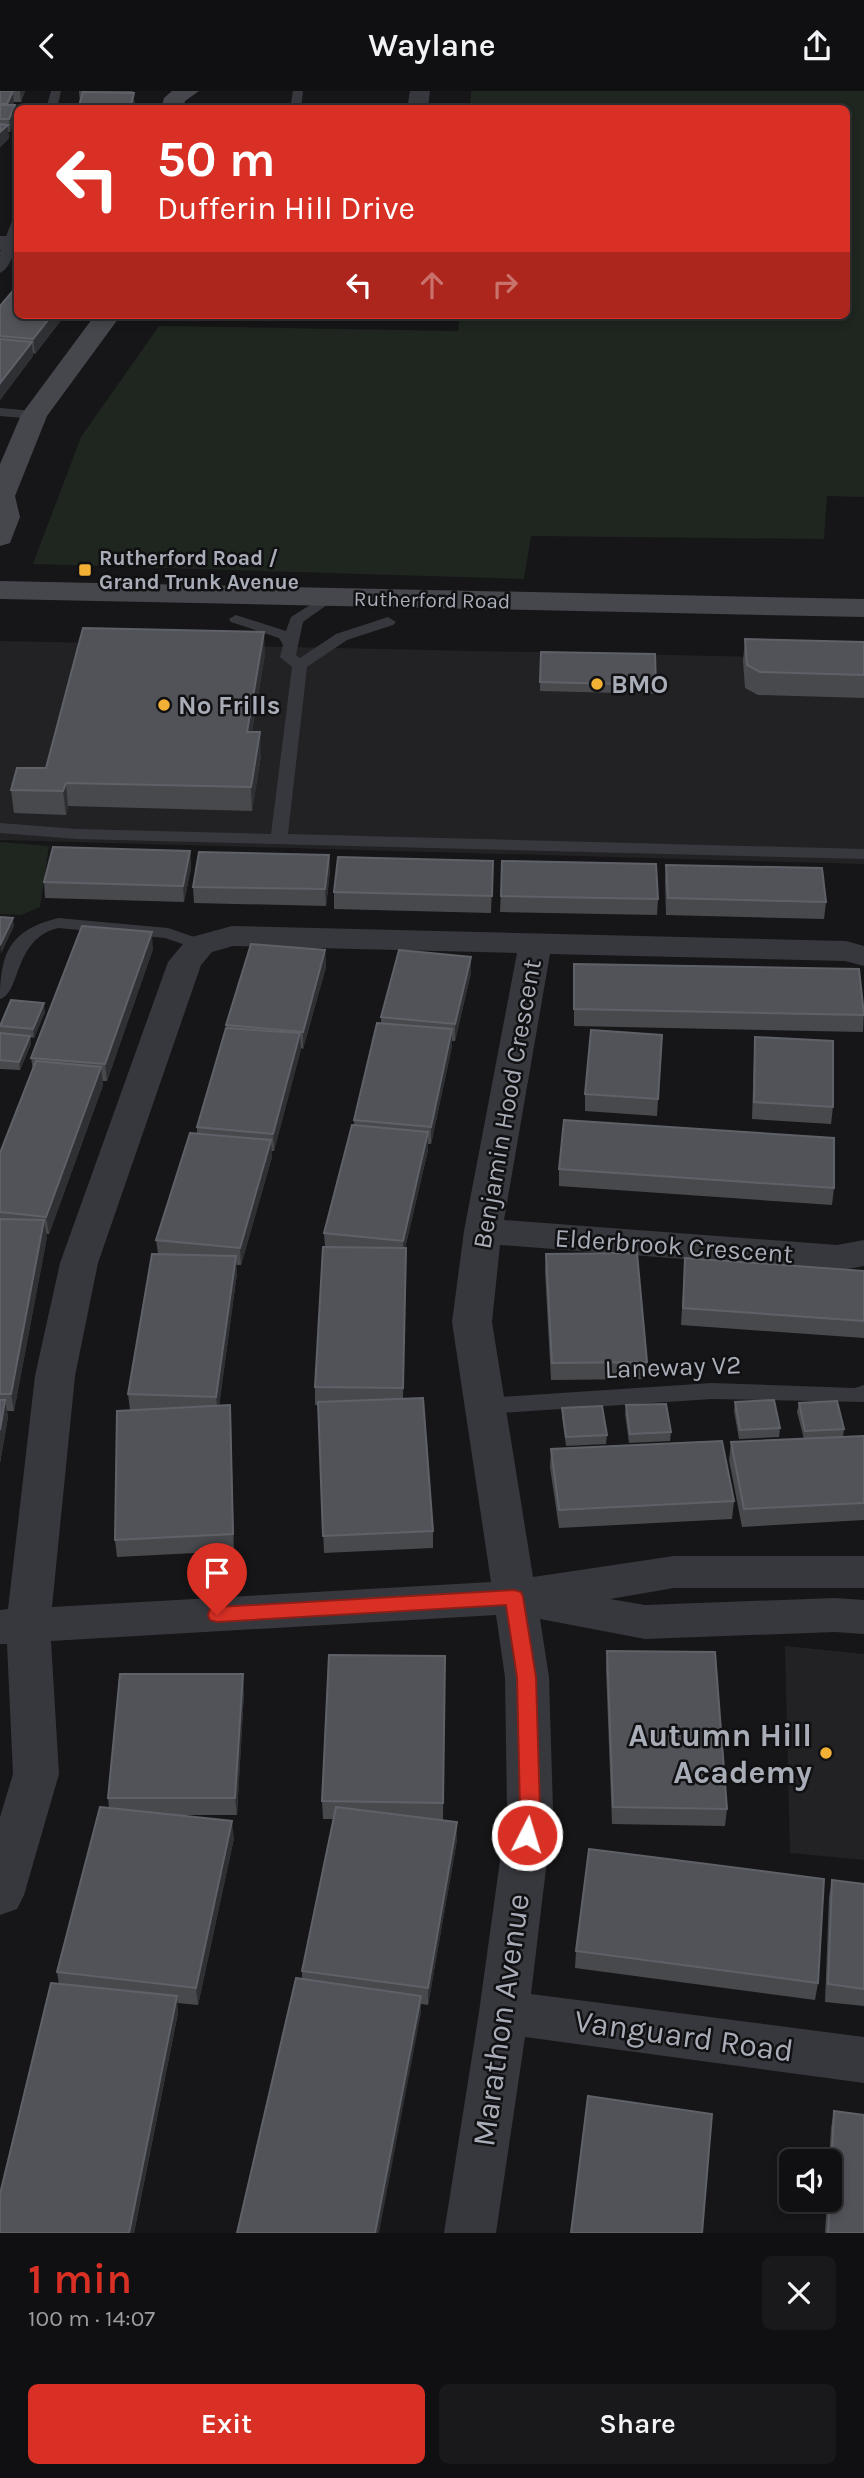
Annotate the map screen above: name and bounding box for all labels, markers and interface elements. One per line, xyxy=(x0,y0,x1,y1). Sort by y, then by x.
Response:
icon: back xyxy=(28,27,66,65)
text: Waylane xyxy=(368,27,496,64)
icon: share xyxy=(798,27,836,65)
text: 50 m xyxy=(157,131,275,188)
icon: left xyxy=(42,133,133,224)
text: Dufferin Hill Drive xyxy=(157,190,415,227)
icon: left xyxy=(340,266,378,304)
icon: ahead xyxy=(413,266,451,304)
icon: right xyxy=(486,266,524,304)
place label: Rutherford Road / Grand Trunk Avenue xyxy=(99,546,299,594)
marker: Rutherford Road / Grand Trunk Avenue xyxy=(77,562,93,578)
street label: Rutherford Road xyxy=(354,587,510,613)
place label: BMO xyxy=(611,669,668,700)
marker: BMO xyxy=(589,676,605,692)
place label: No Frills xyxy=(178,690,280,721)
marker: No Frills xyxy=(156,697,172,713)
street label: Benjamin Hood Crescent xyxy=(466,957,548,1251)
street label: Elderbrook Crescent xyxy=(554,1222,794,1270)
street label: Laneway V2 xyxy=(604,1349,742,1385)
pin xyxy=(187,1543,247,1615)
icon: arrive xyxy=(198,1554,236,1592)
place label: Autumn Hill Academy xyxy=(628,1717,812,1791)
marker: Autumn Hill Academy xyxy=(818,1745,834,1761)
position arrow xyxy=(490,1798,564,1872)
street label: Marathon Avenue xyxy=(465,1891,537,2149)
street label: Vanguard Road xyxy=(572,2002,796,2070)
map controls xyxy=(779,2149,842,2212)
button: sound xyxy=(779,2149,842,2212)
text: 1 min xyxy=(28,2254,132,2304)
button: close xyxy=(762,2256,836,2330)
text: 100 m · 14:07 xyxy=(28,2305,155,2332)
button: Exit xyxy=(28,2384,425,2464)
button: Share xyxy=(439,2384,836,2464)

